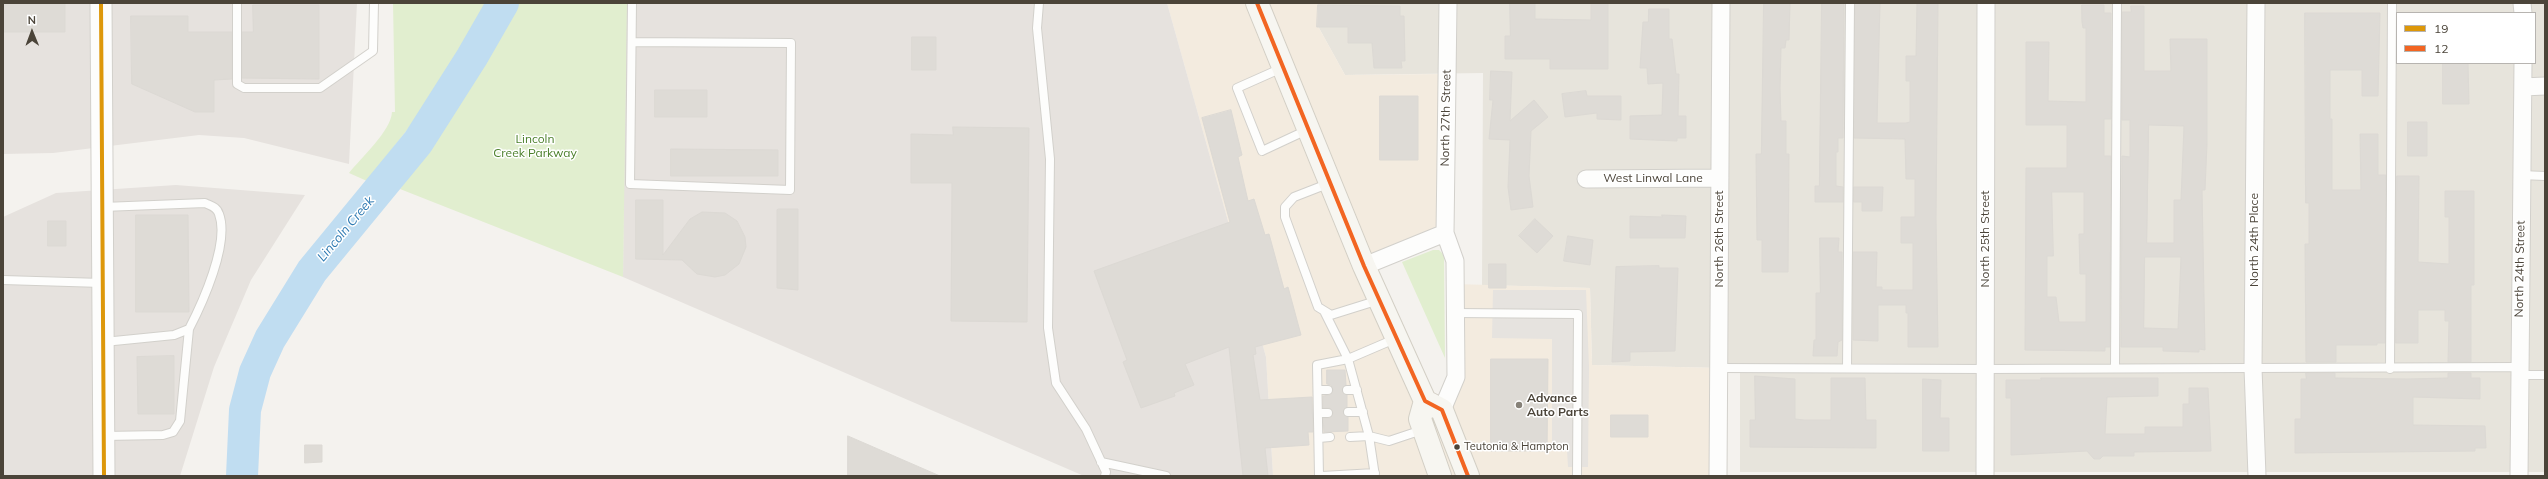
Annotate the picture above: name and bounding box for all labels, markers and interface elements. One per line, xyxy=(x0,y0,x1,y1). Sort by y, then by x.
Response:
north arrow xyxy=(12,12,52,52)
legend xyxy=(2396,12,2536,64)
text: N xyxy=(28,13,36,27)
text: 19 xyxy=(2434,21,2448,36)
text: 12 xyxy=(2434,41,2448,56)
street label: North 27th Street xyxy=(1438,69,1454,167)
park label: Lincoln Creek Parkway xyxy=(493,132,577,160)
street label: West Linwal Lane xyxy=(1603,171,1703,185)
street label: North 26th Street xyxy=(1712,191,1726,287)
street label: North 25th Street xyxy=(1978,191,1992,287)
water label: Lincoln Creek xyxy=(314,193,378,265)
street label: North 24th Place xyxy=(2247,193,2261,287)
street label: North 24th Street xyxy=(2512,220,2528,318)
place label: Advance Auto Parts xyxy=(1527,391,1589,419)
marker: Advance Auto Parts xyxy=(1514,400,1524,410)
place label: Teutonia & Hampton xyxy=(1464,440,1569,454)
marker: Teutonia & Hampton xyxy=(1452,442,1462,452)

